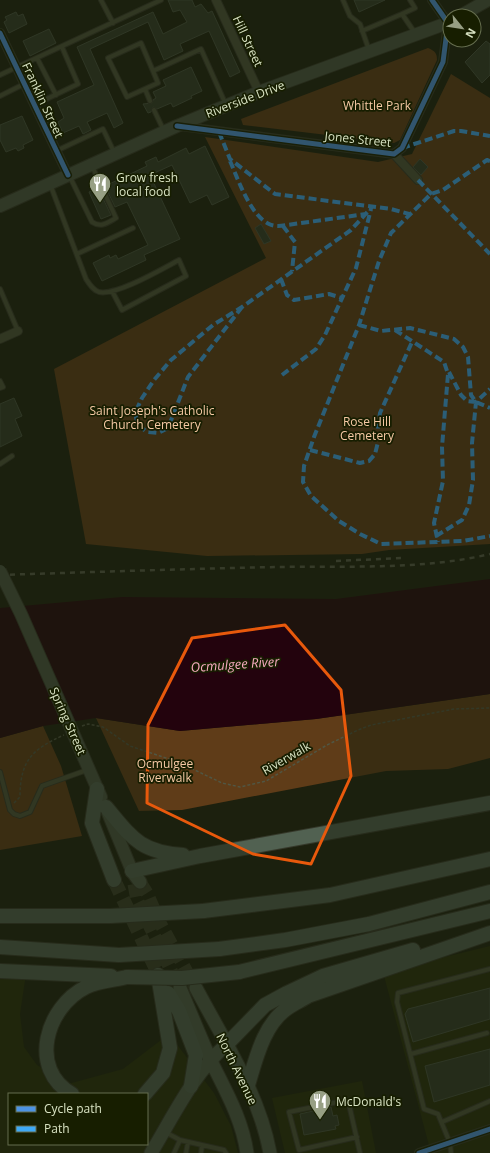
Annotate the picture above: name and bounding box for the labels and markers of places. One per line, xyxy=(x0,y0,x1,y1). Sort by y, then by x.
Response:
place label: Grow fresh local food xyxy=(116,169,178,200)
restaurant icon: Grow fresh local food xyxy=(87,171,113,204)
restaurant icon: McDonald's xyxy=(307,1088,333,1121)
place label: McDonald's xyxy=(336,1093,401,1110)

